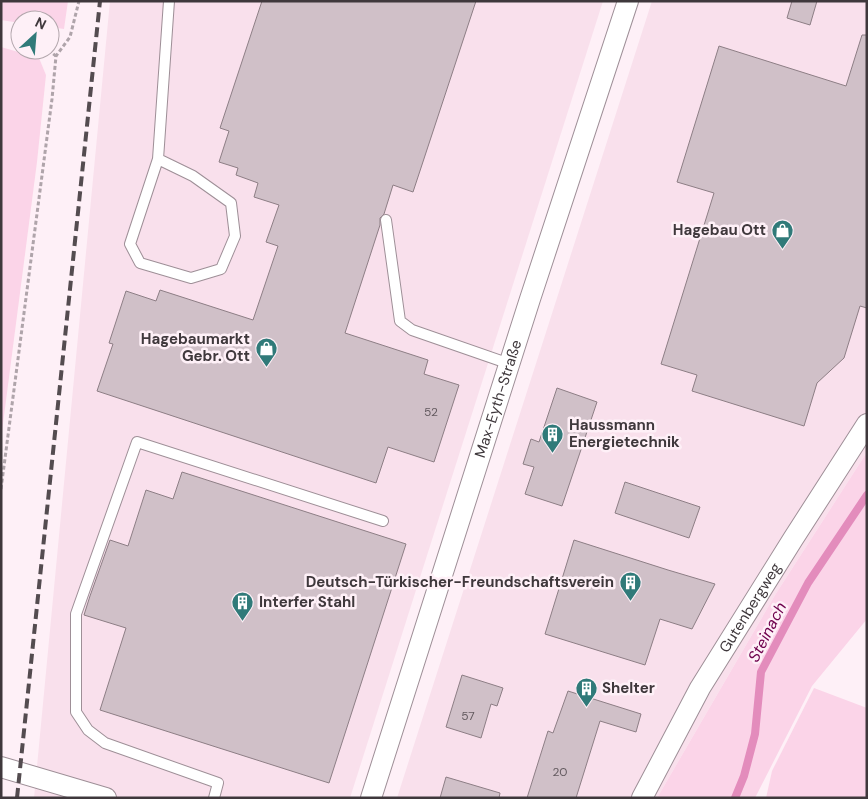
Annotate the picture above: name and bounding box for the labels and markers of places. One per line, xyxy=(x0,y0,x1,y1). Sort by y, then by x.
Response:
shop icon: Hagebau Ott xyxy=(770,218,794,249)
place label: Hagebau Ott xyxy=(673,220,766,240)
place label: Hagebaumarkt Gebr. Ott xyxy=(141,329,250,366)
shop icon: Hagebaumarkt Gebr. Ott xyxy=(254,336,278,367)
place label: Haussmann Energietechnik xyxy=(569,415,680,452)
building icon: Haussmann Energietechnik xyxy=(541,422,565,453)
building icon: Deutsch-Türkischer-Freundschaftsverein xyxy=(618,570,642,601)
place label: Deutsch-Türkischer-Freundschaftsverein xyxy=(306,572,614,592)
building icon: Interfer Stahl xyxy=(231,590,255,621)
place label: Interfer Stahl xyxy=(259,592,355,612)
building icon: Shelter xyxy=(574,676,598,707)
place label: Shelter xyxy=(602,678,655,698)

